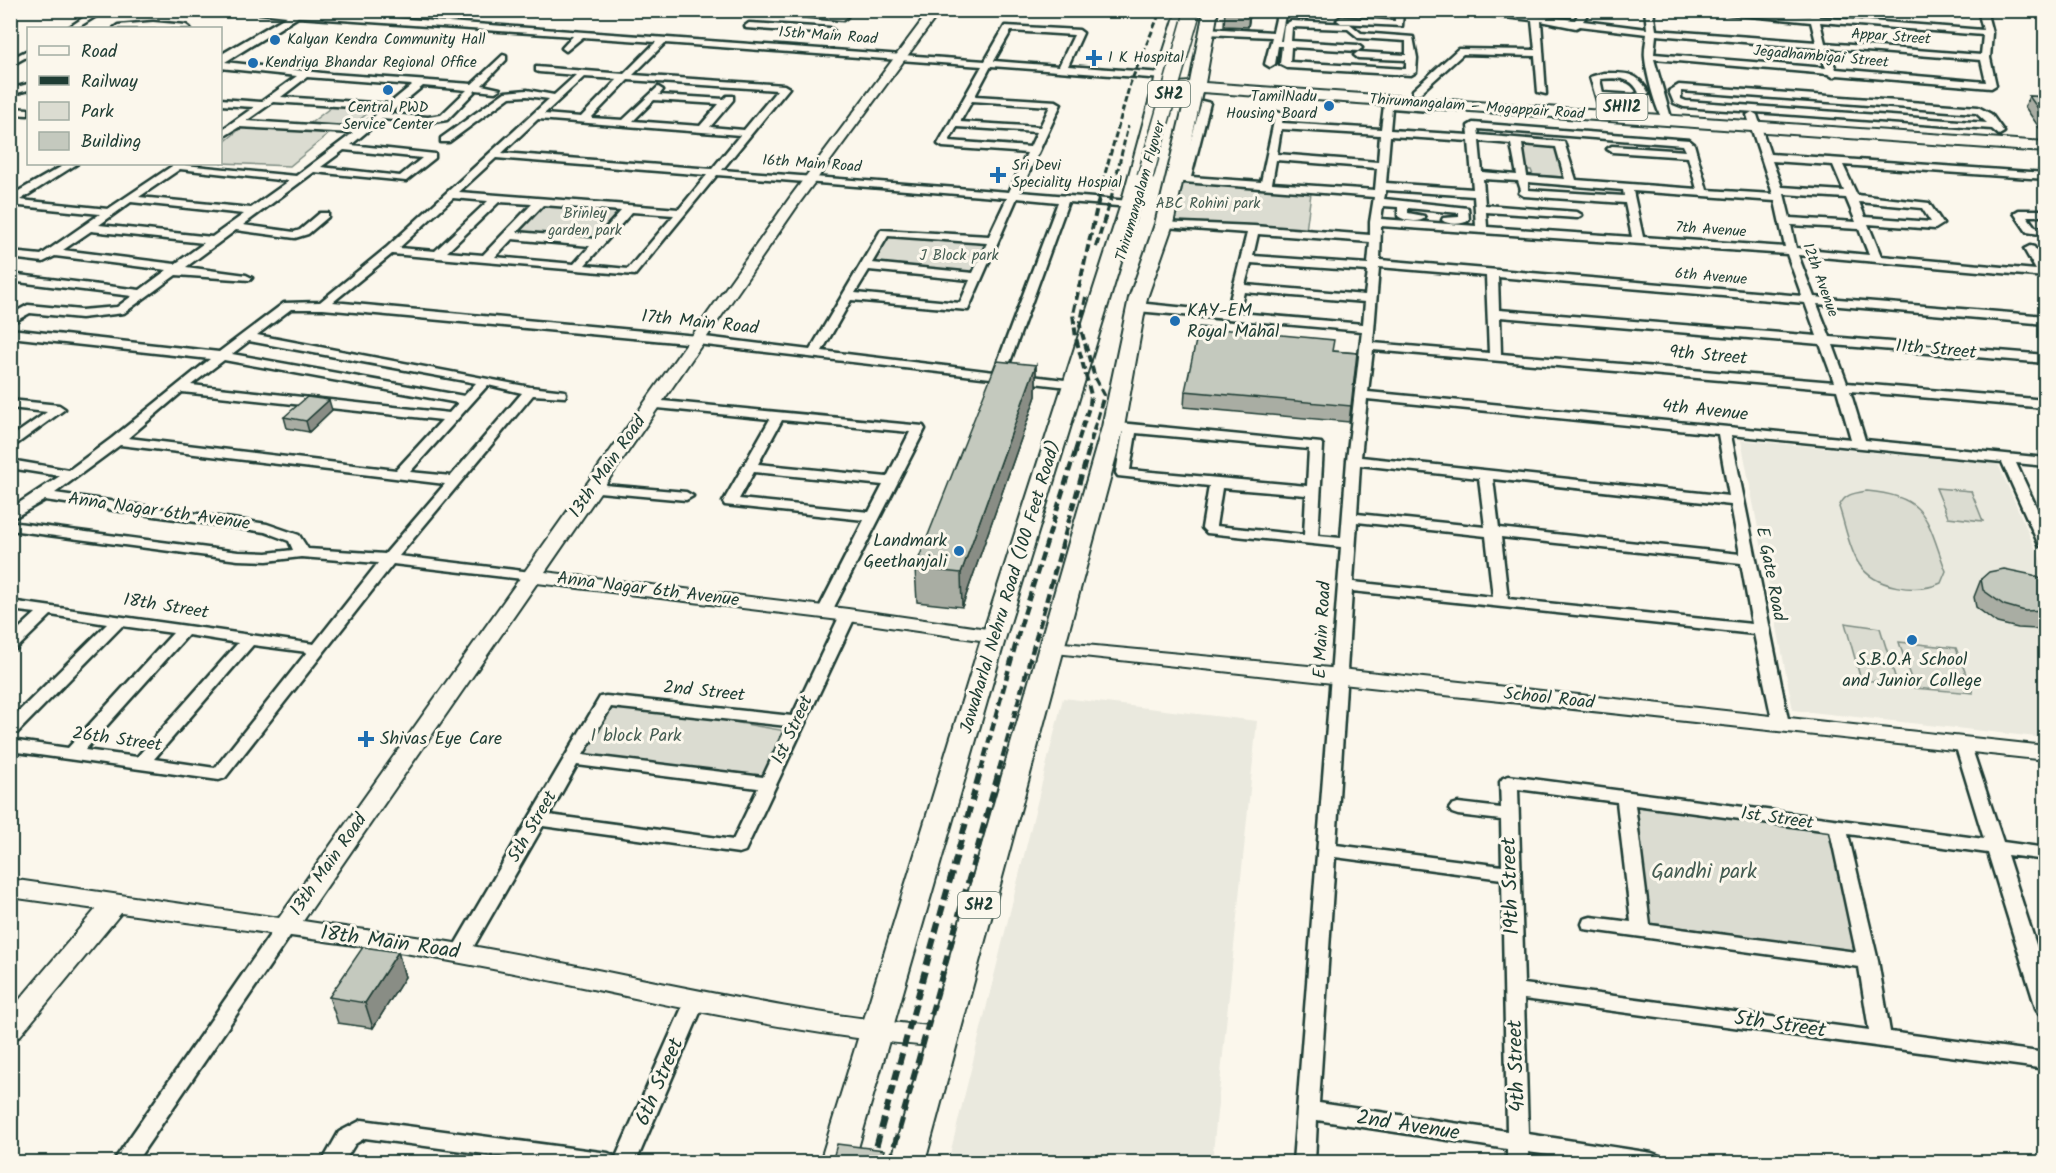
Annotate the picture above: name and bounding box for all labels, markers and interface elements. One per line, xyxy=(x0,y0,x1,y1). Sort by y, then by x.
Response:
street label: 15th Main Road xyxy=(778,21,879,51)
street label: Appar Street xyxy=(1851,22,1932,52)
legend xyxy=(27,27,222,165)
place label: Kalyan Kendra Community Hall xyxy=(287,28,486,52)
marker: Kalyan Kendra Community Hall xyxy=(268,33,282,47)
text: Road xyxy=(81,38,118,67)
street label: Jegadhambigai Street xyxy=(1752,39,1890,75)
place label: I K Hospital xyxy=(1108,46,1184,70)
marker: I K Hospital xyxy=(1085,49,1103,67)
place label: Kendriya Bhandar Regional Office xyxy=(265,51,477,75)
marker: Kendriya Bhandar Regional Office xyxy=(246,56,260,70)
text: Railway xyxy=(81,68,138,97)
road number: SH2 xyxy=(1148,81,1190,107)
marker: Central PWD Service Center xyxy=(381,83,395,97)
place label: TamilNadu Housing Board xyxy=(1226,85,1318,126)
street label: Thirumangalam – Mogappair Road xyxy=(1369,88,1586,127)
road number: SH112 xyxy=(1596,94,1648,120)
place label: Central PWD Service Center xyxy=(343,96,434,137)
text: Park xyxy=(81,98,114,127)
marker: TamilNadu Housing Board xyxy=(1322,99,1336,113)
street label: Thirumangalam Flyover xyxy=(1109,117,1173,264)
text: Building xyxy=(81,128,141,157)
street label: 16th Main Road xyxy=(762,149,863,179)
place label: Sri Devi Speciality Hospial xyxy=(1012,154,1122,195)
marker: Sri Devi Speciality Hospial xyxy=(989,166,1007,184)
park label: ABC Rohini park xyxy=(1156,192,1261,216)
park label: Brinley garden park xyxy=(547,202,623,243)
street label: 7th Avenue xyxy=(1675,216,1747,244)
street label: 12th Avenue xyxy=(1795,240,1845,321)
park label: J Block park xyxy=(920,244,999,268)
street label: 6th Avenue xyxy=(1674,262,1748,292)
place label: KAY-EM Royal Mahal xyxy=(1187,297,1280,347)
street label: 17th Main Road xyxy=(640,302,761,344)
marker: KAY-EM Royal Mahal xyxy=(1168,314,1182,328)
street label: 11th Street xyxy=(1894,332,1979,368)
street label: 9th Street xyxy=(1668,338,1749,374)
street label: 4th Avenue xyxy=(1660,392,1750,430)
street label: 13th Main Road xyxy=(562,409,655,524)
street label: Jawaharlal Nehru Road (100 Feet Road) xyxy=(952,437,1070,737)
street label: Anna Nagar 6th Avenue xyxy=(66,485,252,539)
street label: E Gate Road xyxy=(1747,524,1794,625)
place label: Landmark Geethanjali xyxy=(863,527,948,577)
marker: Landmark Geethanjali xyxy=(952,544,966,558)
street label: Anna Nagar 6th Avenue xyxy=(555,564,741,616)
street label: E Main Road xyxy=(1306,580,1340,679)
street label: 18th Street xyxy=(121,586,212,628)
marker: S.B.O.A School and Junior College xyxy=(1905,633,1919,647)
place label: S.B.O.A School and Junior College xyxy=(1842,646,1982,696)
street label: 2nd Street xyxy=(662,673,747,711)
street label: School Road xyxy=(1502,680,1597,718)
street label: 1st Street xyxy=(764,690,822,769)
street label: 26th Street xyxy=(70,719,165,761)
park label: I block Park xyxy=(590,722,682,751)
place label: Shivas Eye Care xyxy=(380,725,502,754)
marker: Shivas Eye Care xyxy=(357,730,375,748)
street label: 5th Street xyxy=(501,785,566,869)
street label: 1st Street xyxy=(1739,800,1816,839)
street label: 13th Main Road xyxy=(283,807,376,922)
street label: 19th Street xyxy=(1493,836,1529,935)
park label: Gandhi park xyxy=(1651,856,1757,889)
road number: SH2 xyxy=(958,892,1000,918)
street label: 18th Main Road xyxy=(318,917,462,969)
street label: 5th Street xyxy=(1732,1002,1829,1048)
street label: 4th Street xyxy=(1499,1018,1535,1113)
street label: 6th Street xyxy=(627,1032,694,1131)
street label: 2nd Avenue xyxy=(1354,1102,1463,1151)

